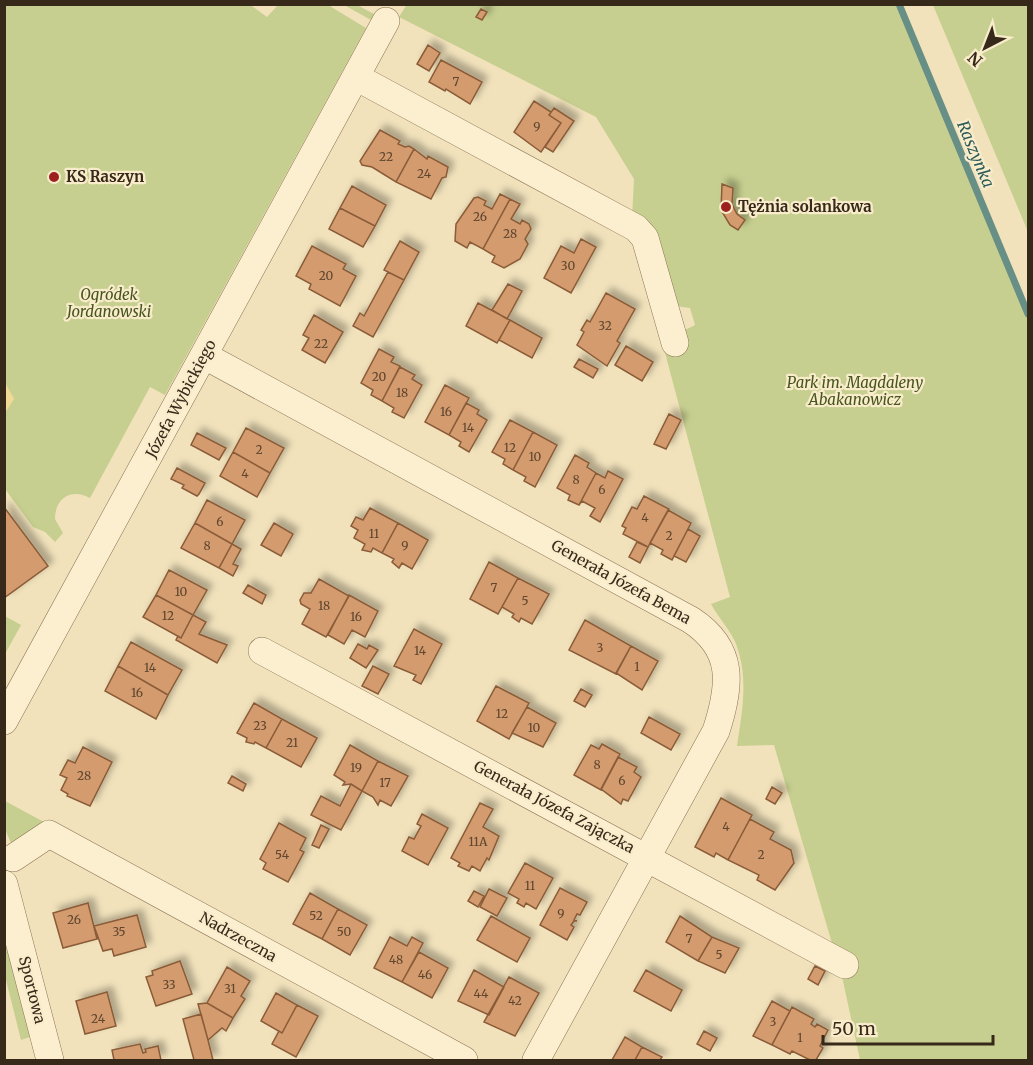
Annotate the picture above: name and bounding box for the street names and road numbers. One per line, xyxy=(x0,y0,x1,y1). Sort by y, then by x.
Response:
street label: Józefa Wybickiego xyxy=(141,336,220,462)
street label: Generała Józefa Bema xyxy=(548,535,694,628)
street label: Generała Józefa Zajączka xyxy=(471,756,638,857)
street label: Nadrzeczna xyxy=(196,908,280,966)
street label: Sportowa xyxy=(15,954,50,1026)

